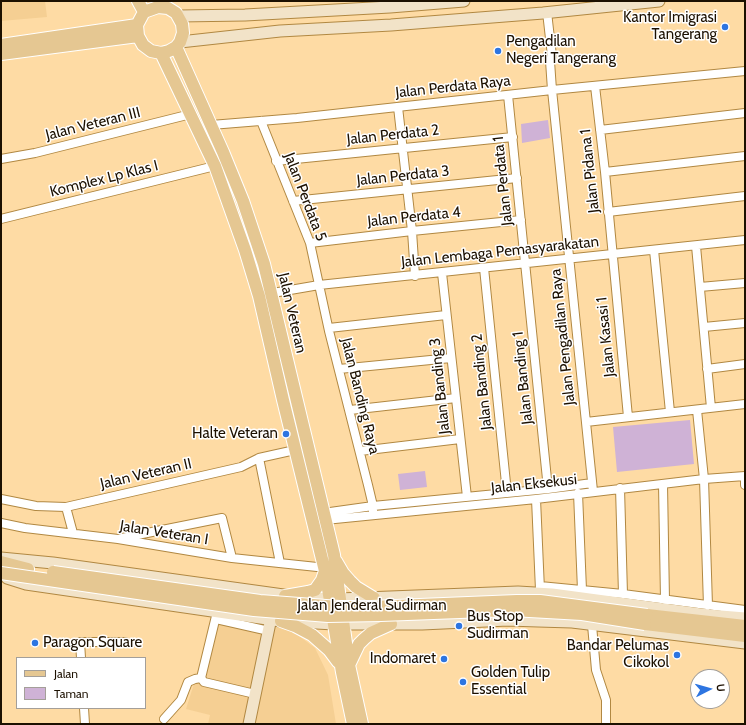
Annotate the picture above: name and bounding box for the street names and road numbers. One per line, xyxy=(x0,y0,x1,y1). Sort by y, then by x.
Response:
street label: Jalan Perdata Raya xyxy=(395,72,511,102)
street label: Jalan Veteran III xyxy=(44,104,142,144)
street label: Jalan Perdata 2 xyxy=(346,121,440,149)
street label: Jalan Pidana 1 xyxy=(577,128,603,214)
street label: Jalan Perdata 1 xyxy=(489,135,517,227)
street label: Jalan Perdata 5 xyxy=(280,150,330,244)
street label: Komplex Lp Klas I xyxy=(48,157,160,201)
street label: Jalan Perdata 3 xyxy=(356,162,450,190)
street label: Jalan Perdata 4 xyxy=(366,203,462,231)
street label: Jalan Lembaga Pemasyarakatan xyxy=(400,233,600,271)
street label: Jalan Pengadilan Raya xyxy=(547,268,579,406)
street label: Jalan Veteran xyxy=(274,271,310,355)
street label: Jalan Kasasi 1 xyxy=(593,296,619,378)
street label: Jalan Banding 1 xyxy=(509,331,537,425)
street label: Jalan Banding 2 xyxy=(468,333,496,431)
street label: Jalan Banding Raya xyxy=(337,336,383,456)
street label: Jalan Banding 3 xyxy=(426,337,454,435)
street label: Jalan Veteran II xyxy=(99,455,193,493)
street label: Jalan Eksekusi xyxy=(490,471,578,497)
street label: Jalan Veteran I xyxy=(118,517,210,549)
street label: Jalan Jenderal Sudirman xyxy=(297,597,447,615)

